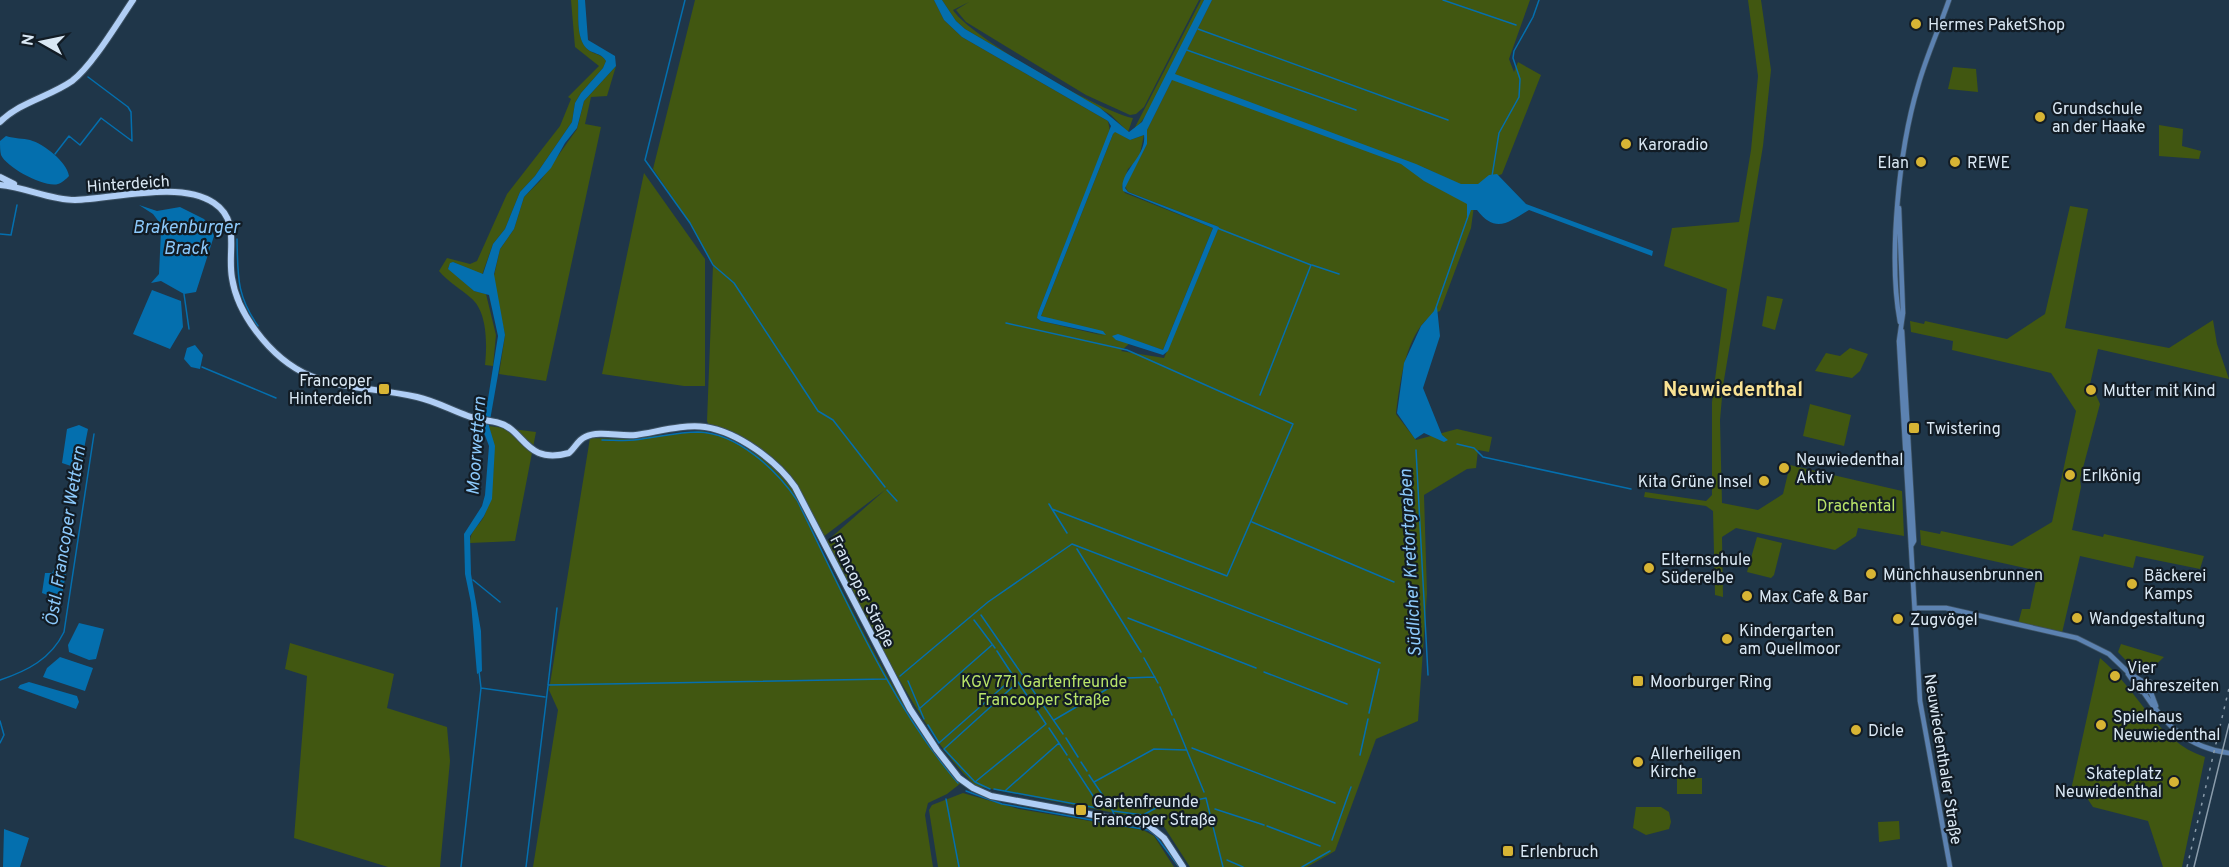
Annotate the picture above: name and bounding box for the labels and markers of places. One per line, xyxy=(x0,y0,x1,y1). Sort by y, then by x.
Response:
place label: Hermes PaketShop xyxy=(1928,16,2065,36)
marker: Hermes PaketShop xyxy=(1909,17,1923,31)
place label: Grundschule an der Haake xyxy=(2052,100,2145,138)
marker: Grundschule an der Haake xyxy=(2033,110,2047,124)
place label: Karoradio xyxy=(1638,136,1708,156)
marker: Karoradio xyxy=(1619,137,1633,151)
place label: Elan xyxy=(1878,154,1909,174)
place label: REWE xyxy=(1967,154,2010,174)
marker: Elan xyxy=(1914,155,1928,169)
marker: REWE xyxy=(1948,155,1962,169)
place label: Francoper Hinterdeich xyxy=(289,372,372,410)
marker: Francoper Hinterdeich xyxy=(377,382,391,396)
place label: Mutter mit Kind xyxy=(2103,382,2216,402)
marker: Mutter mit Kind xyxy=(2084,383,2098,397)
place label: Twistering xyxy=(1926,420,2001,440)
marker: Twistering xyxy=(1907,421,1921,435)
place label: Neuwiedenthal Aktiv xyxy=(1796,451,1903,489)
marker: Neuwiedenthal Aktiv xyxy=(1777,461,1791,475)
place label: Erlkönig xyxy=(2082,467,2141,487)
marker: Erlkönig xyxy=(2063,468,2077,482)
place label: Kita Grüne Insel xyxy=(1638,473,1752,493)
marker: Kita Grüne Insel xyxy=(1757,474,1771,488)
place label: Elternschule Süderelbe xyxy=(1661,551,1751,589)
marker: Elternschule Süderelbe xyxy=(1642,561,1656,575)
place label: Münchhausenbrunnen xyxy=(1883,566,2043,586)
marker: Münchhausenbrunnen xyxy=(1864,567,1878,581)
place label: Bäckerei Kamps xyxy=(2144,567,2206,605)
marker: Bäckerei Kamps xyxy=(2125,577,2139,591)
place label: Max Cafe & Bar xyxy=(1759,588,1868,608)
marker: Max Cafe & Bar xyxy=(1740,589,1754,603)
place label: Wandgestaltung xyxy=(2089,610,2205,630)
place label: Zugvögel xyxy=(1910,611,1978,631)
marker: Wandgestaltung xyxy=(2070,611,2084,625)
marker: Zugvögel xyxy=(1891,612,1905,626)
place label: Kindergarten am Quellmoor xyxy=(1739,622,1841,660)
marker: Kindergarten am Quellmoor xyxy=(1720,632,1734,646)
place label: Vier Jahreszeiten xyxy=(2127,659,2219,697)
marker: Vier Jahreszeiten xyxy=(2108,669,2122,683)
place label: Moorburger Ring xyxy=(1650,673,1772,693)
marker: Moorburger Ring xyxy=(1631,674,1645,688)
place label: Spielhaus Neuwiedenthal xyxy=(2113,708,2220,746)
marker: Spielhaus Neuwiedenthal xyxy=(2094,718,2108,732)
place label: Dicle xyxy=(1868,722,1904,742)
marker: Dicle xyxy=(1849,723,1863,737)
place label: Allerheiligen Kirche xyxy=(1650,745,1741,783)
marker: Allerheiligen Kirche xyxy=(1631,755,1645,769)
place label: Skateplatz Neuwiedenthal xyxy=(2055,765,2162,803)
marker: Skateplatz Neuwiedenthal xyxy=(2167,775,2181,789)
place label: Gartenfreunde Francoper Straße xyxy=(1093,793,1216,831)
marker: Gartenfreunde Francoper Straße xyxy=(1074,803,1088,817)
place label: Erlenbruch xyxy=(1520,843,1599,863)
marker: Erlenbruch xyxy=(1501,844,1515,858)

